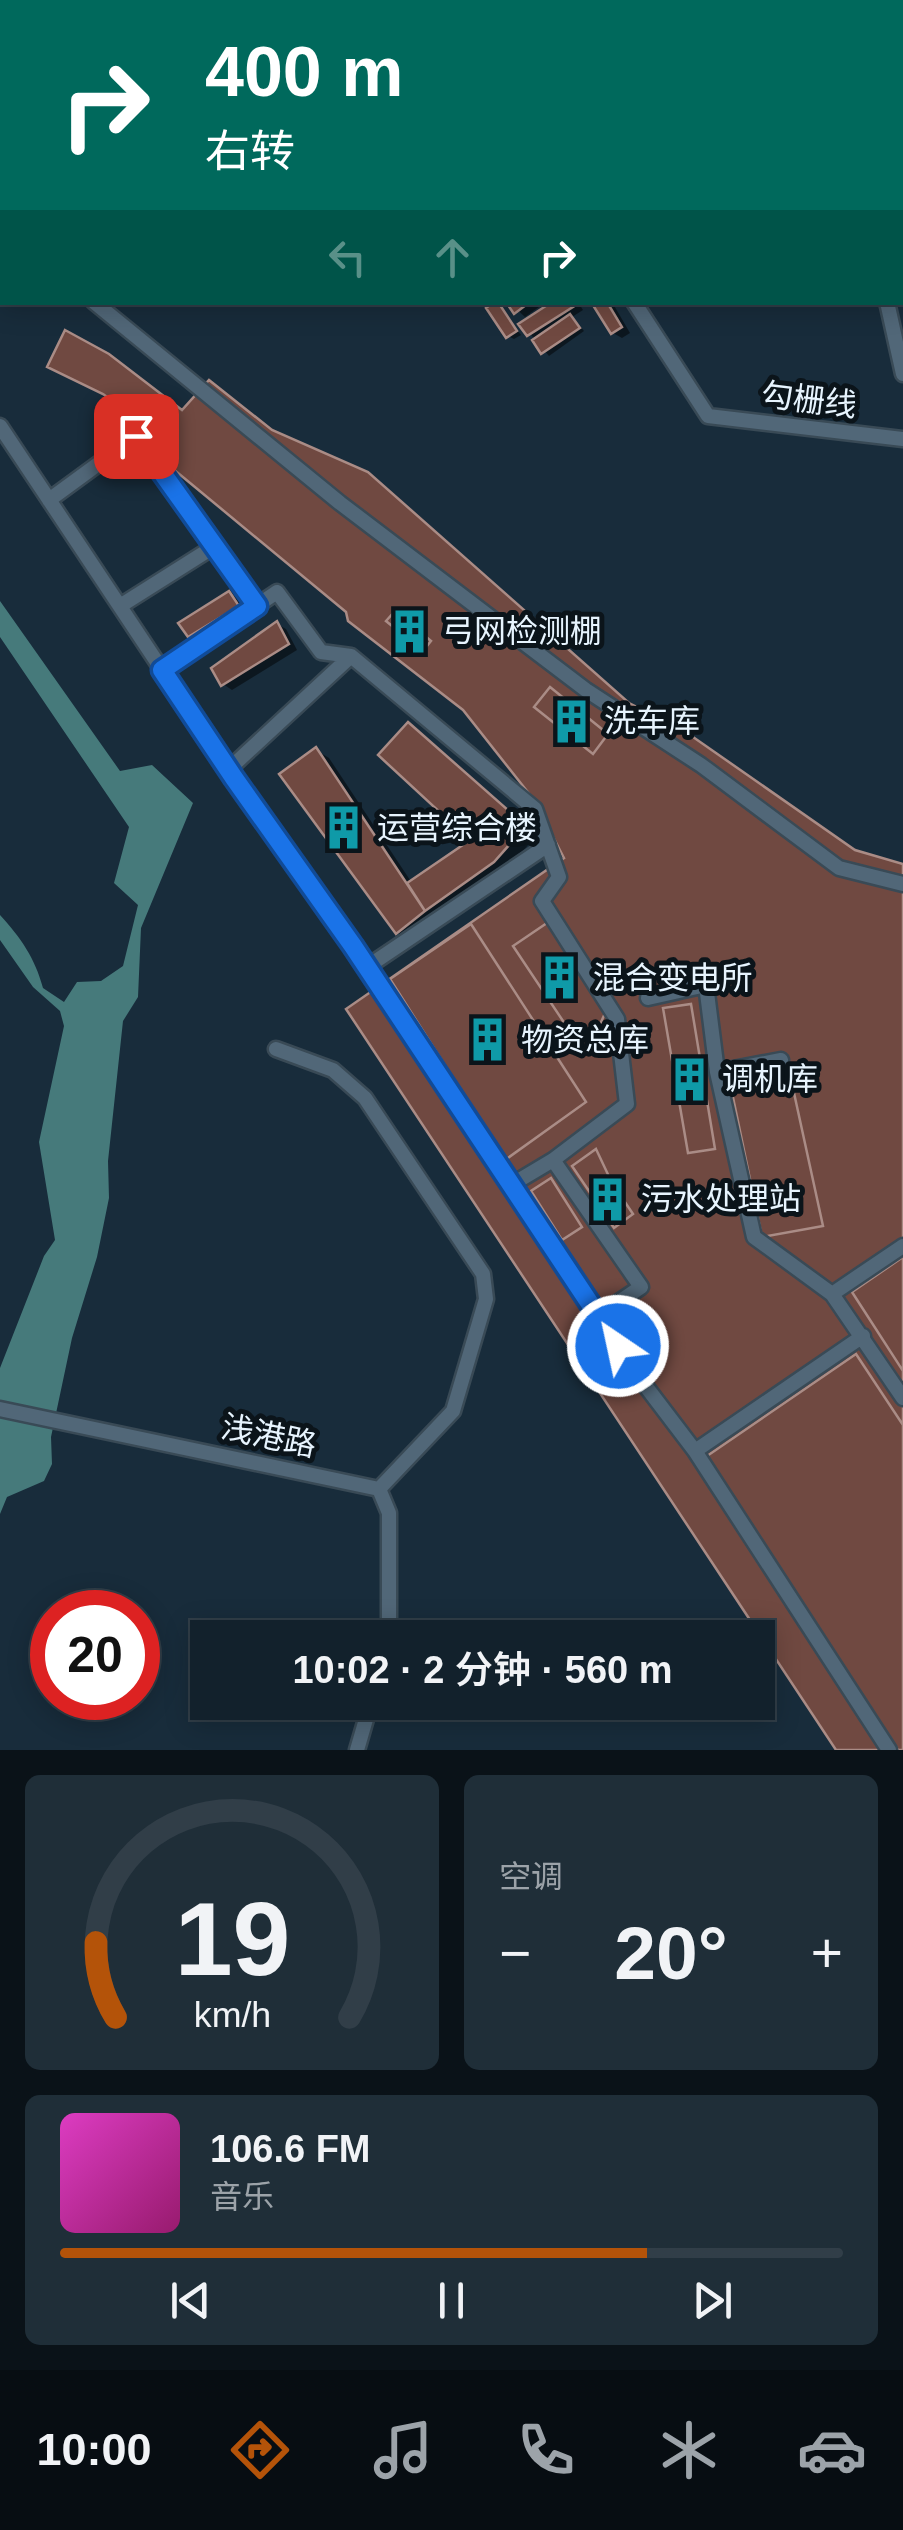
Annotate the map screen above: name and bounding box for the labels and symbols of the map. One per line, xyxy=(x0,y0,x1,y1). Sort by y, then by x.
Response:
street label: 勾栅线 xyxy=(759,376,859,424)
pin xyxy=(94,394,179,479)
building icon: 弓网检测棚 xyxy=(385,607,433,655)
place label: 弓网检测棚 xyxy=(442,613,602,649)
building icon: 洗车库 xyxy=(547,697,595,745)
place label: 洗车库 xyxy=(604,703,700,739)
building icon: 运营综合楼 xyxy=(320,804,368,852)
place label: 运营综合楼 xyxy=(377,810,537,846)
building icon: 混合变电所 xyxy=(536,954,584,1002)
place label: 混合变电所 xyxy=(593,960,753,996)
building icon: 物资总库 xyxy=(464,1016,512,1064)
place label: 物资总库 xyxy=(521,1022,649,1058)
building icon: 调机库 xyxy=(665,1055,713,1103)
place label: 调机库 xyxy=(722,1061,818,1097)
building icon: 污水处理站 xyxy=(584,1175,632,1223)
place label: 污水处理站 xyxy=(641,1181,801,1217)
position arrow xyxy=(566,1294,670,1398)
street label: 浅港路 xyxy=(218,1408,320,1464)
speed limit sign: 20 xyxy=(30,1590,160,1720)

